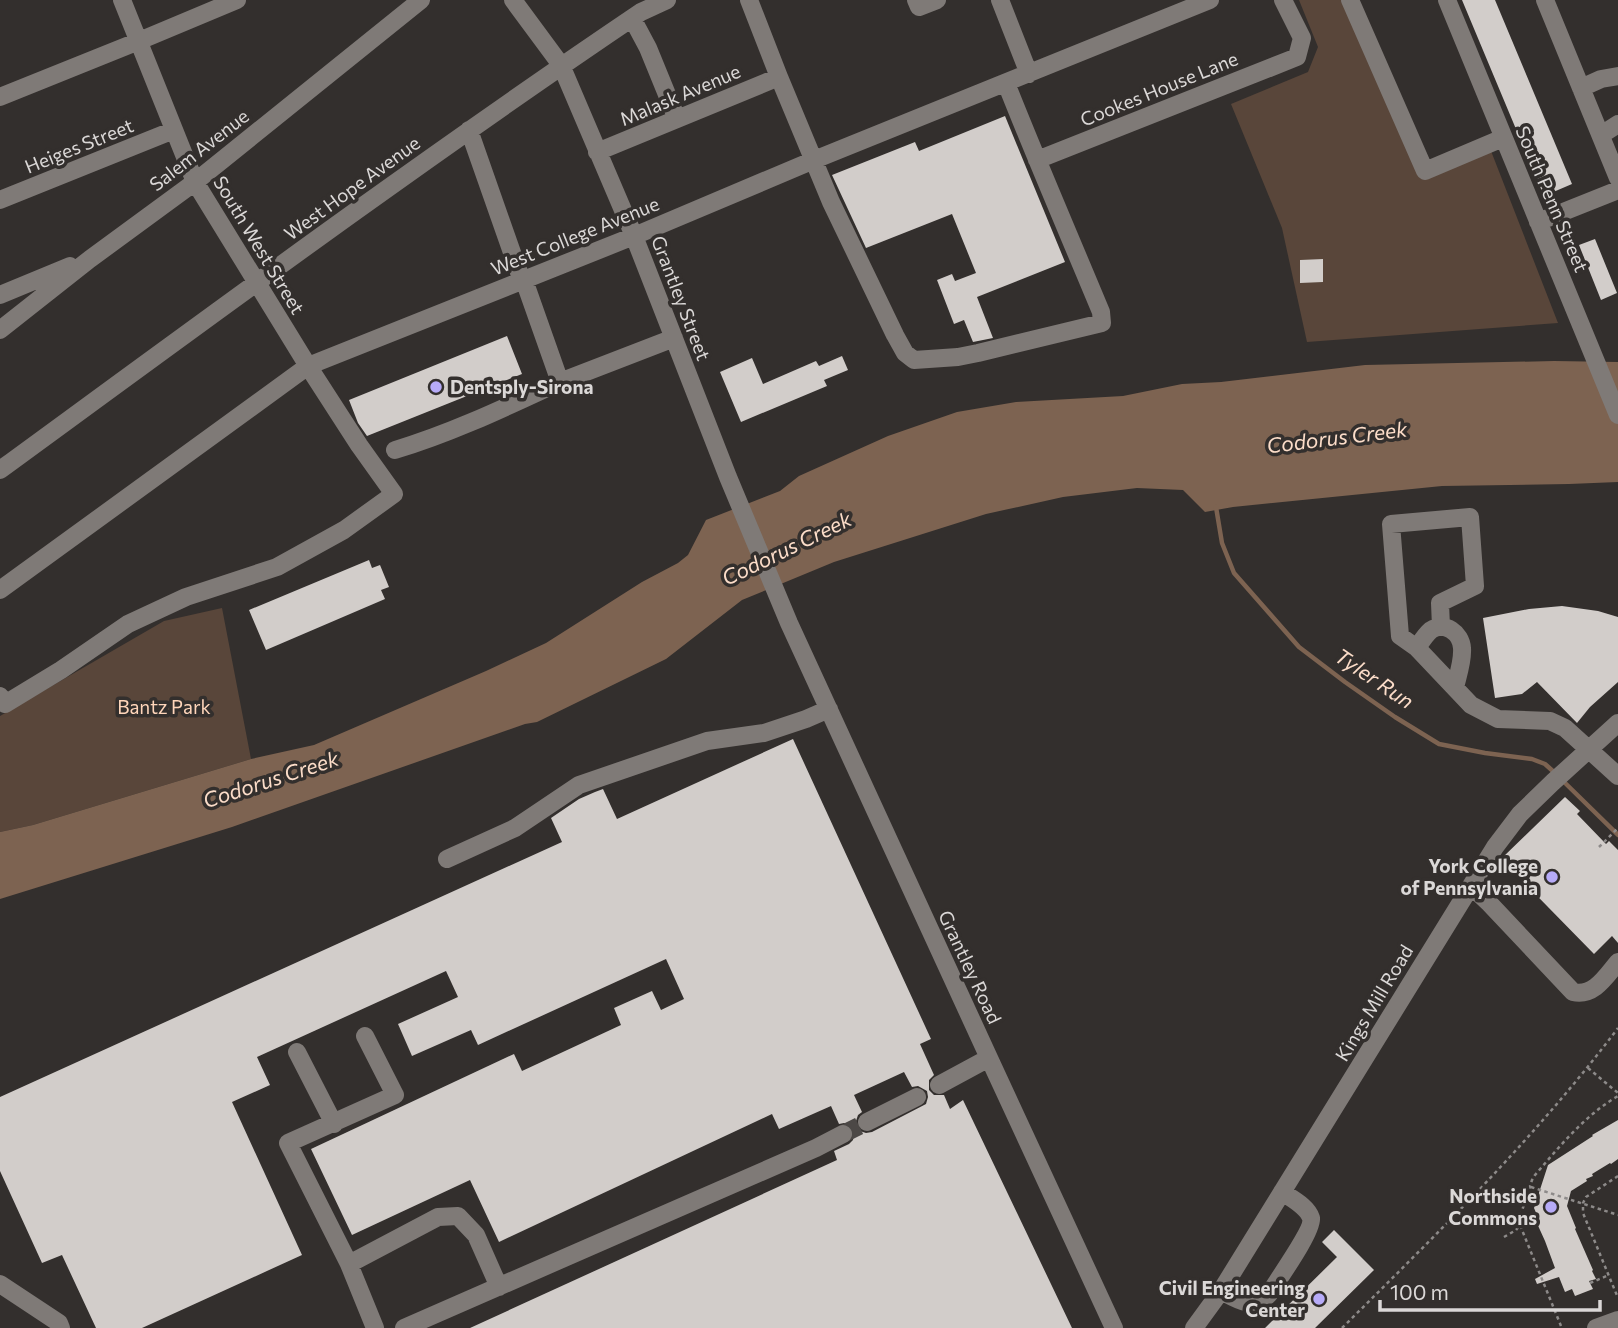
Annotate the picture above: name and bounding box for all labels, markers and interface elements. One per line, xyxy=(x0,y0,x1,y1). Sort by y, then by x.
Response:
street label: Cookes House Lane xyxy=(1077,46,1241,131)
street label: Malask Avenue xyxy=(616,59,743,130)
street label: Salem Avenue xyxy=(145,104,253,195)
street label: Heiges Street xyxy=(21,113,137,178)
street label: South Penn Street xyxy=(1511,122,1594,275)
street label: West Hope Avenue xyxy=(279,131,424,244)
street label: South West Street xyxy=(209,171,310,318)
street label: West College Avenue xyxy=(487,191,662,280)
street label: Grantley Street xyxy=(647,232,716,364)
place label: Dentsply-Sirona xyxy=(450,375,593,398)
marker: Dentsply-Sirona xyxy=(428,379,444,395)
water label: Codorus Creek xyxy=(1265,415,1409,458)
water label: Codorus Creek xyxy=(717,505,856,590)
water label: Tyler Run xyxy=(1331,642,1419,713)
park label: Bantz Park xyxy=(117,695,211,718)
water label: Codorus Creek xyxy=(199,745,342,812)
place label: York College of Pennsylvania xyxy=(1401,854,1538,899)
marker: York College of Pennsylvania xyxy=(1544,869,1560,885)
street label: Grantley Road xyxy=(934,906,1007,1027)
street label: Kings Mill Road xyxy=(1330,940,1417,1065)
place label: Northside Commons xyxy=(1448,1184,1537,1229)
marker: Northside Commons xyxy=(1543,1199,1559,1215)
scale bar xyxy=(1380,1268,1600,1312)
place label: Civil Engineering Center xyxy=(1159,1276,1306,1321)
text: 100 m xyxy=(1390,1279,1449,1304)
marker: Civil Engineering Center xyxy=(1311,1291,1327,1307)

